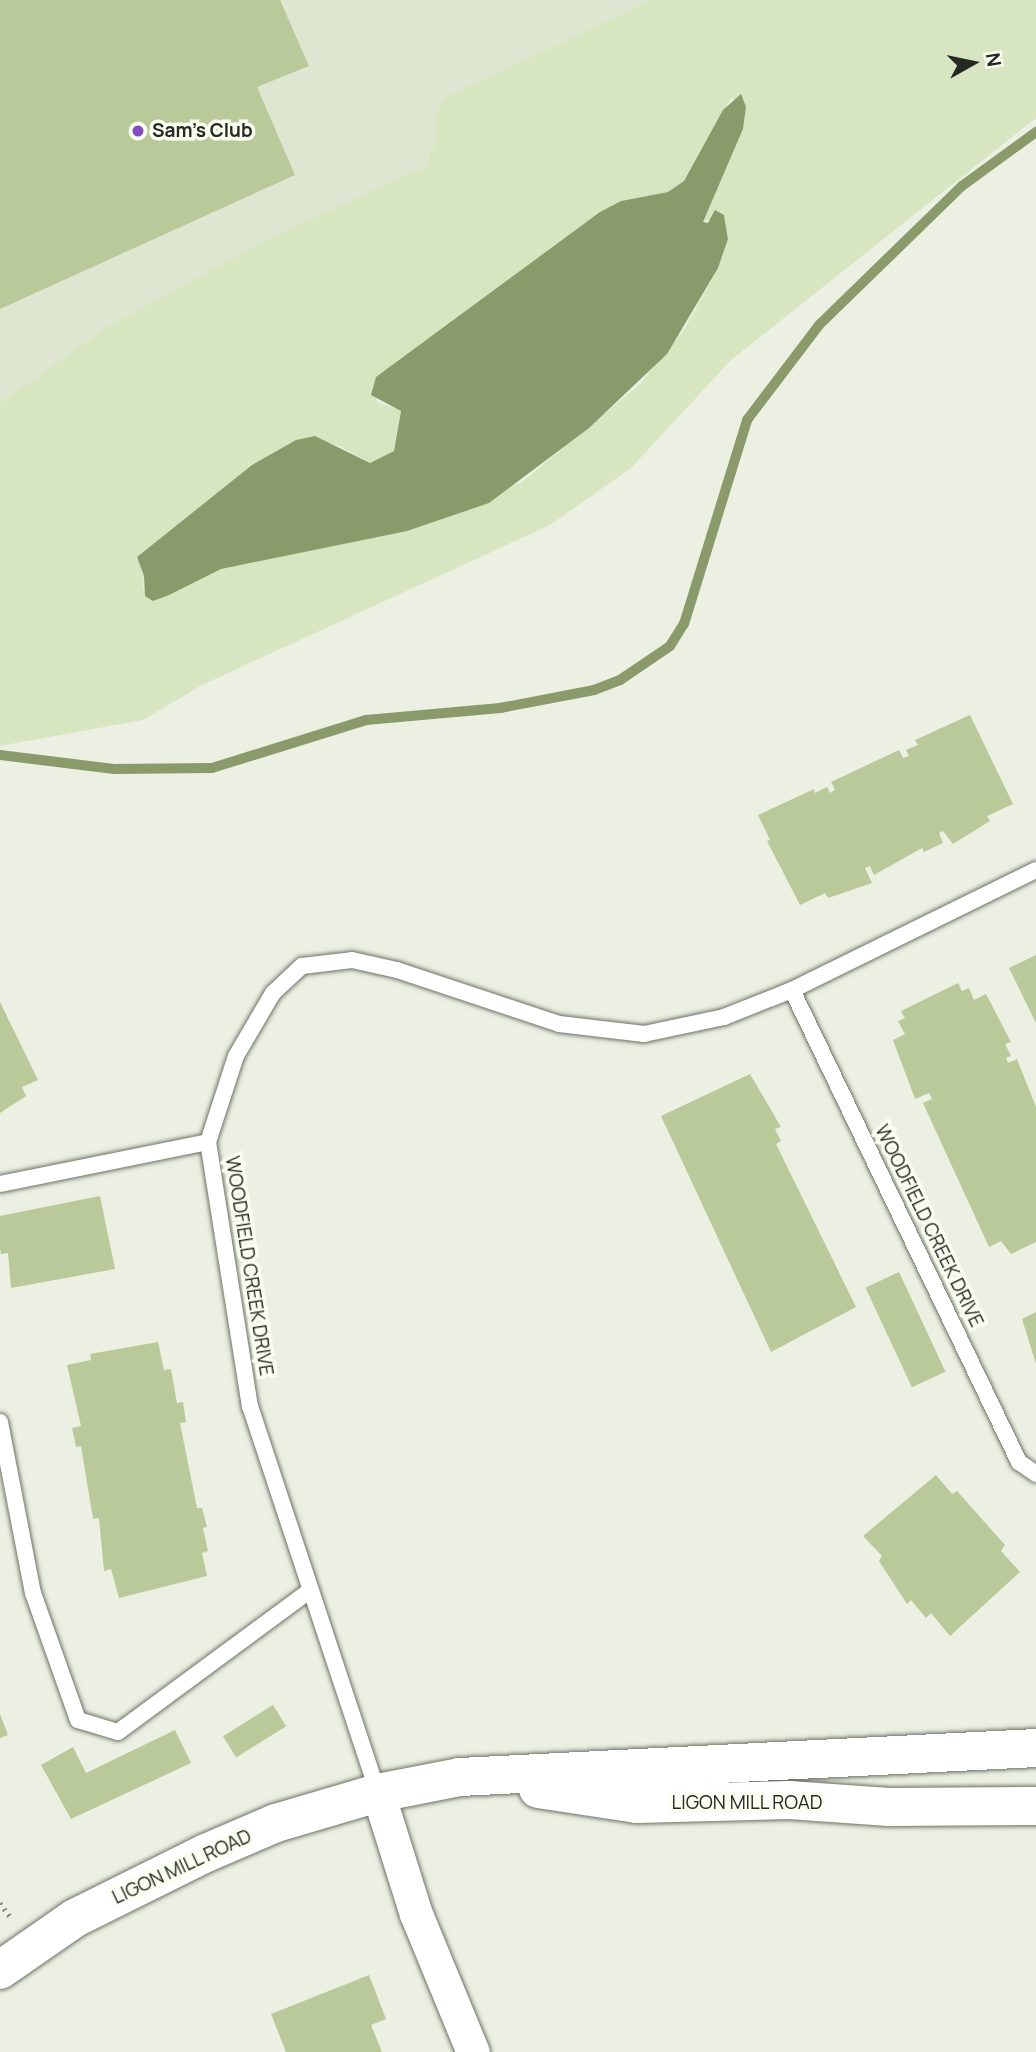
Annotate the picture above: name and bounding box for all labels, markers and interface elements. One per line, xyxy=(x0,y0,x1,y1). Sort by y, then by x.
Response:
north arrow xyxy=(938,28,1008,98)
text: N xyxy=(980,51,1008,68)
place label: Sam's Club xyxy=(152,120,252,142)
marker: Sam's Club xyxy=(130,123,146,139)
street label: WOODFIELD CREEK DRIVE xyxy=(870,1121,988,1331)
street label: WOODFIELD CREEK DRIVE xyxy=(220,1154,278,1378)
street label: LIGON MILL ROAD xyxy=(671,1792,823,1814)
street label: LIGON MILL ROAD xyxy=(108,1825,256,1909)

